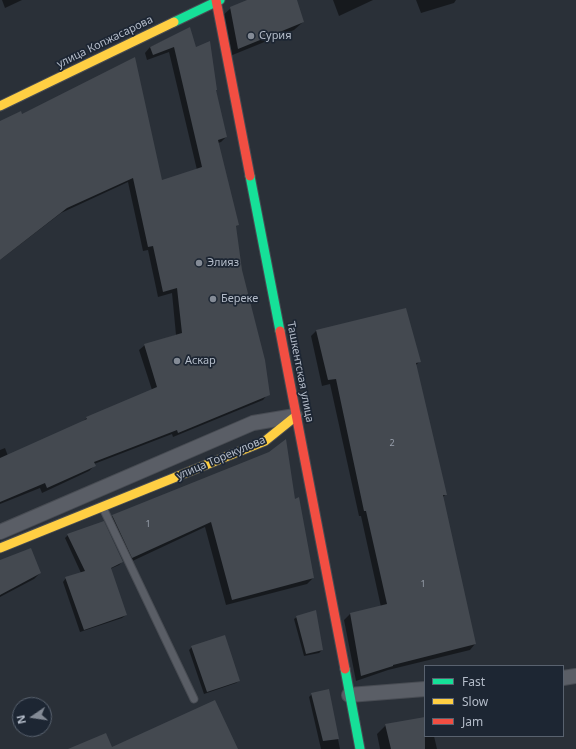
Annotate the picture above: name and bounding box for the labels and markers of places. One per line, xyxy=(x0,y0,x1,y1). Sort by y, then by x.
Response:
place label: Сурия xyxy=(259,29,292,43)
marker: Сурия xyxy=(246,31,256,41)
place label: Элияз xyxy=(207,256,239,270)
marker: Элияз xyxy=(194,258,204,268)
place label: Береке xyxy=(221,292,258,306)
marker: Береке xyxy=(208,294,218,304)
place label: Аскар xyxy=(185,354,216,368)
marker: Аскар xyxy=(172,356,182,366)

